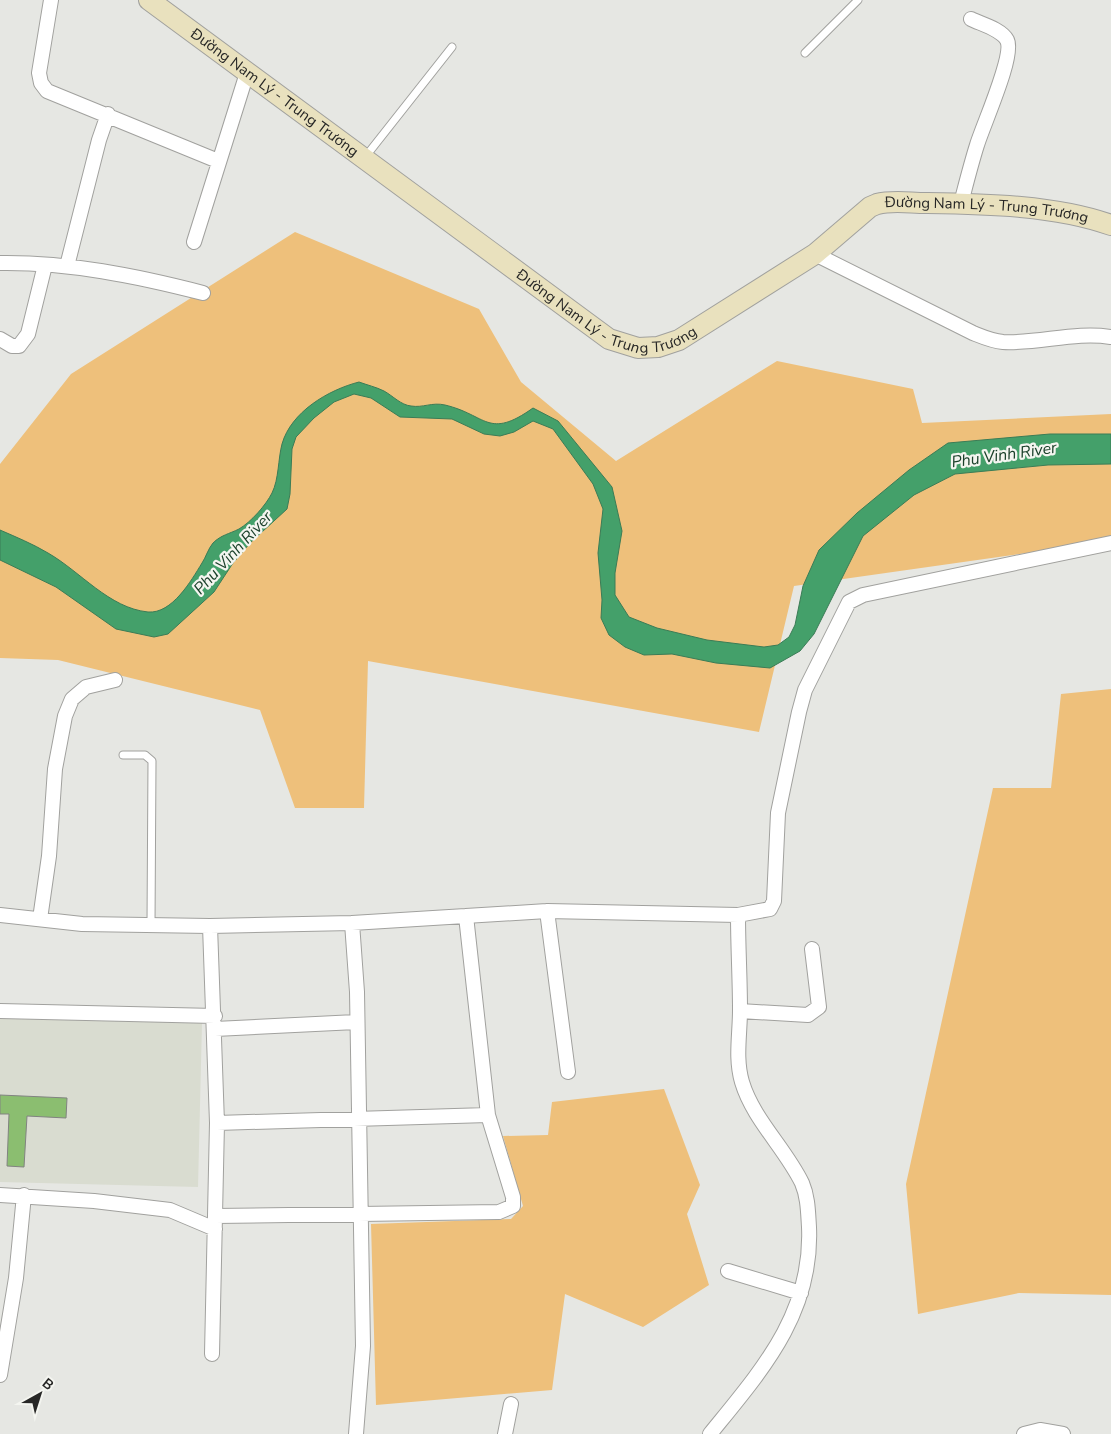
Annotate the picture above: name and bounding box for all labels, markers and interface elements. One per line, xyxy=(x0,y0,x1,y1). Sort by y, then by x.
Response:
street label: Đường Nam Lý - Trung Trương xyxy=(186,23,363,161)
street label: Đường Nam Lý - Trung Trương xyxy=(883,192,1091,228)
street label: Đường Nam Lý - Trung Trương xyxy=(511,264,701,358)
water label: Phu Vinh River xyxy=(950,437,1059,473)
water label: Phu Vinh River xyxy=(189,506,278,599)
north arrow xyxy=(15,1369,65,1419)
text: B xyxy=(38,1374,58,1395)

